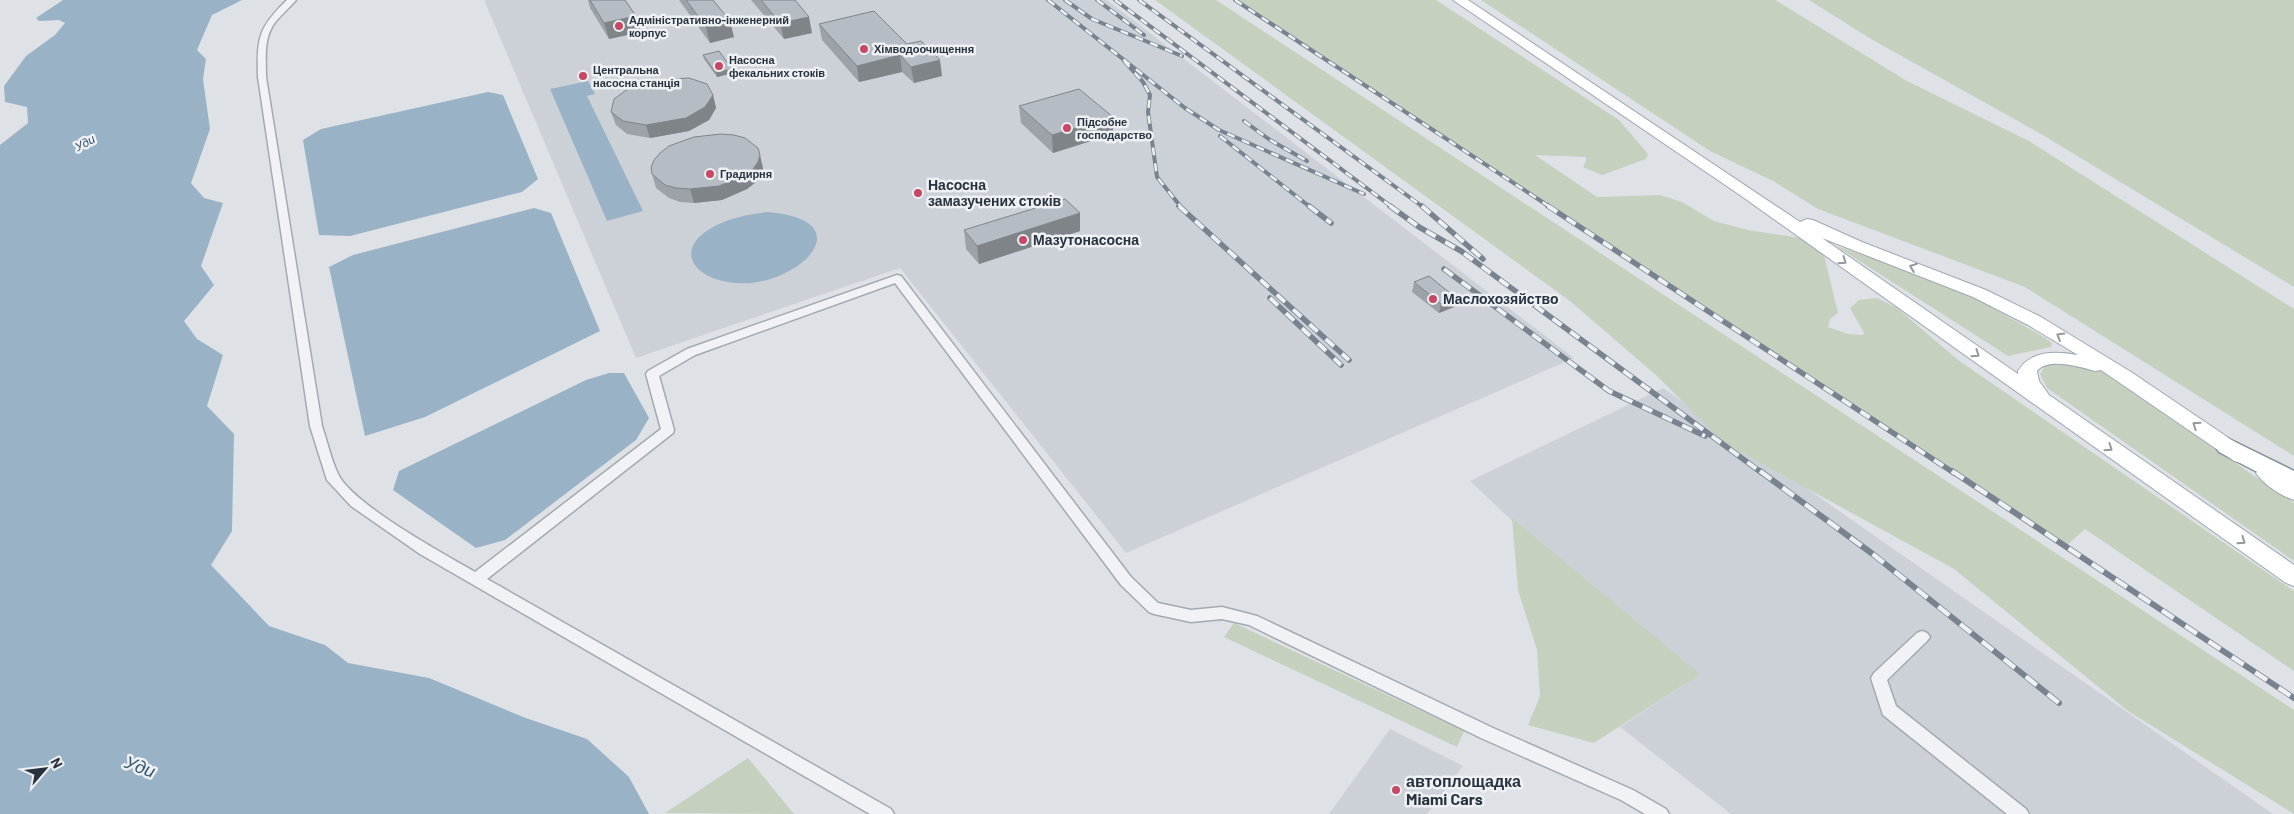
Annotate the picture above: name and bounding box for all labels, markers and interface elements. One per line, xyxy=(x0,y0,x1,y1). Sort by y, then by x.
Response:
place label: Адміністративно-інженерний корпус xyxy=(629,13,789,39)
marker: Адміністративно-інженерний корпус xyxy=(613,20,625,32)
place label: Хімводоочищення xyxy=(874,42,974,55)
marker: Хімводоочищення xyxy=(858,43,870,55)
place label: Насосна фекальних стоків xyxy=(729,53,825,79)
marker: Насосна фекальних стоків xyxy=(713,60,725,72)
place label: Центральна насосна станція xyxy=(593,63,680,89)
marker: Центральна насосна станція xyxy=(577,70,589,82)
place label: Підсобне господарство xyxy=(1077,115,1152,141)
marker: Підсобне господарство xyxy=(1061,122,1073,134)
water label: Уди xyxy=(71,131,97,154)
place label: Градирня xyxy=(720,167,772,180)
marker: Градирня xyxy=(704,168,716,180)
place label: Насосна замазучених стоків xyxy=(928,176,1062,209)
marker: Насосна замазучених стоків xyxy=(912,187,924,199)
place label: Мазутонасосна xyxy=(1033,231,1139,248)
marker: Мазутонасосна xyxy=(1017,234,1029,246)
one-way arrow xyxy=(1837,255,1847,264)
one-way arrow xyxy=(1909,263,1918,273)
place label: Маслохозяйство xyxy=(1443,290,1558,307)
marker: Маслохозяйство xyxy=(1427,293,1439,305)
one-way arrow xyxy=(2056,333,2065,342)
one-way arrow xyxy=(1970,349,1979,357)
one-way arrow xyxy=(2192,422,2201,431)
one-way arrow xyxy=(2103,442,2112,451)
one-way arrow xyxy=(2236,535,2246,544)
north arrow xyxy=(20,744,70,794)
water label: Уди xyxy=(121,750,159,782)
text: N xyxy=(47,755,67,771)
place label: автоплощадка Miami Cars xyxy=(1406,771,1521,808)
marker: автоплощадка Miami Cars xyxy=(1390,784,1402,796)

